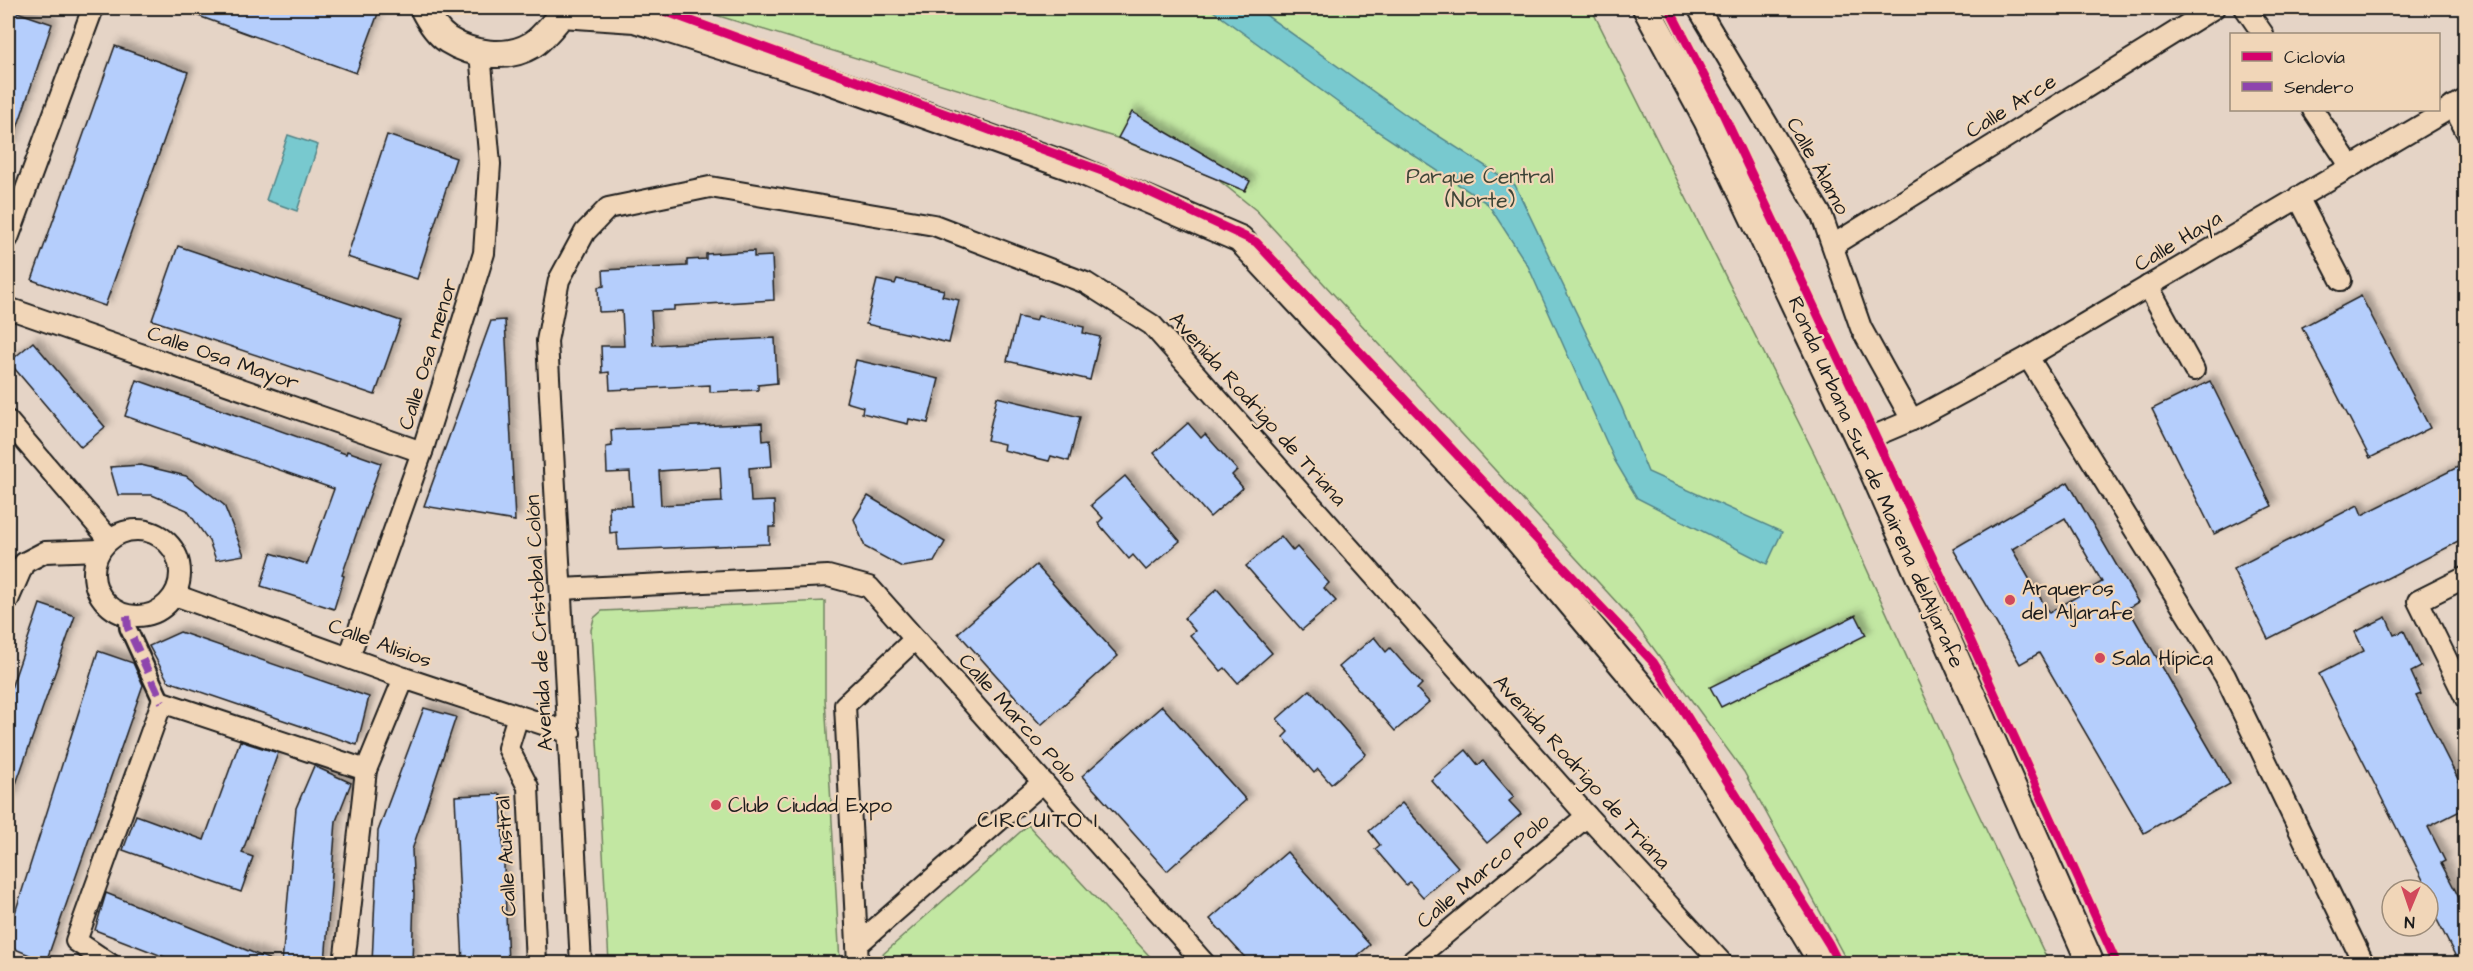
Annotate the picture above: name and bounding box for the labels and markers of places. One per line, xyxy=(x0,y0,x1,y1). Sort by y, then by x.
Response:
place label: Arqueros del Aljarafe xyxy=(2022,574,2133,627)
marker: Arqueros del Aljarafe xyxy=(2003,593,2017,607)
place label: Sala Hípica xyxy=(2112,644,2214,674)
marker: Sala Hípica xyxy=(2093,651,2107,665)
place label: Club Ciudad Expo xyxy=(728,791,892,821)
marker: Club Ciudad Expo xyxy=(709,798,723,812)

